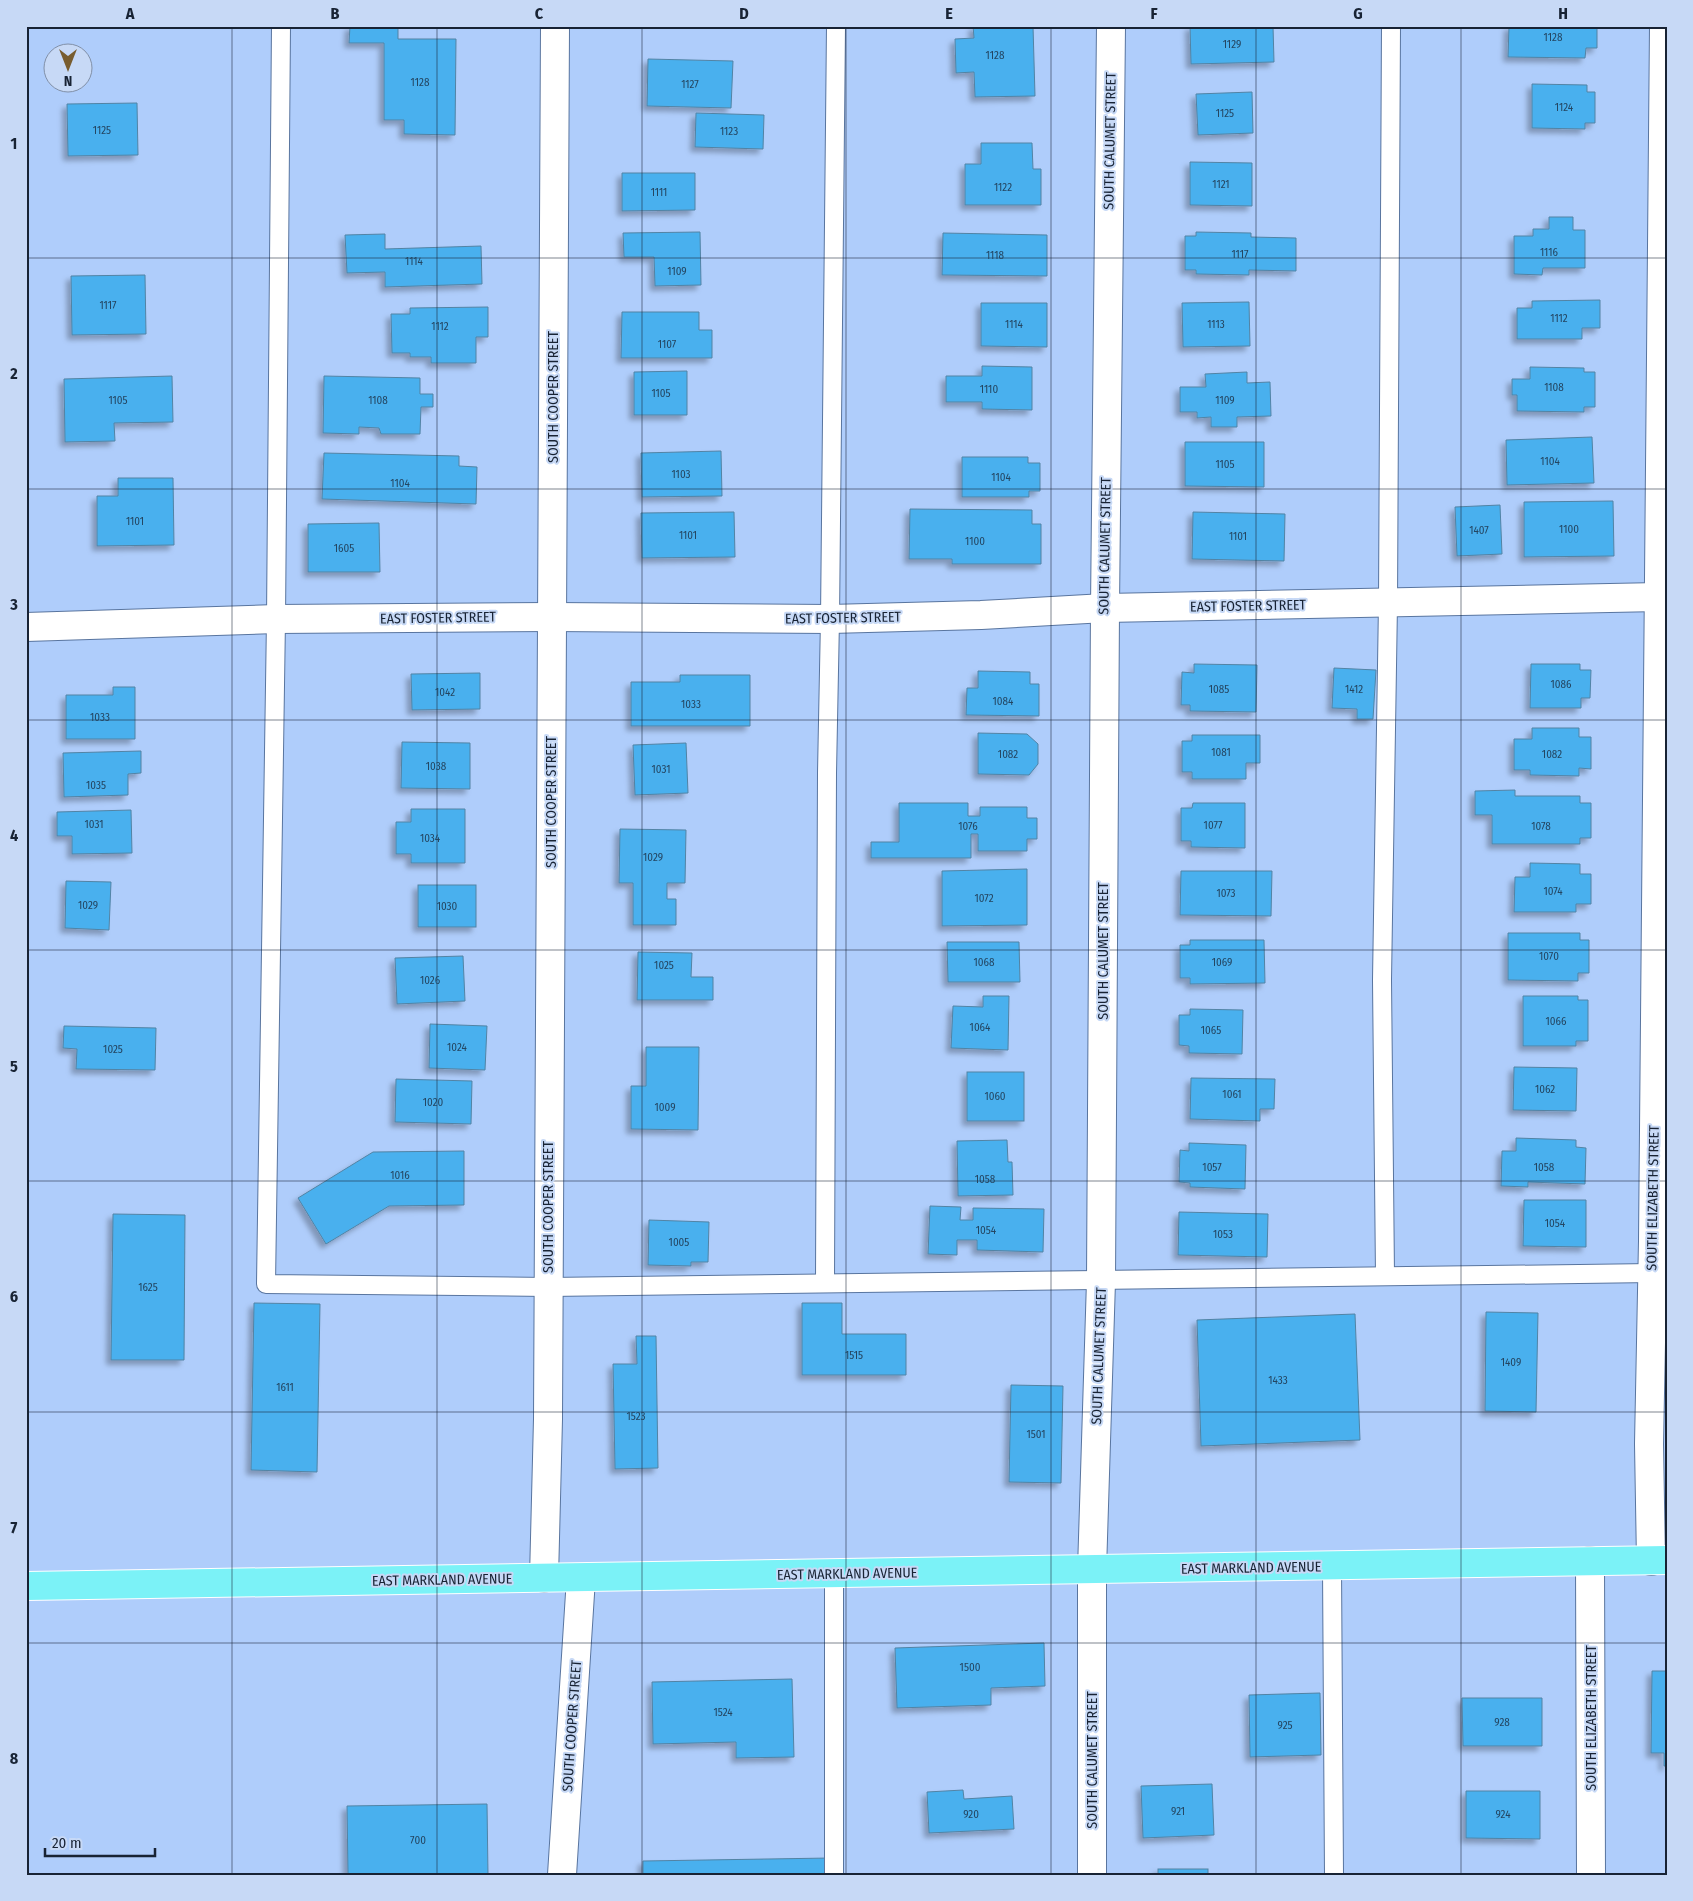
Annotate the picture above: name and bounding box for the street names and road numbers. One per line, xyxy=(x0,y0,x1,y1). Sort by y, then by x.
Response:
street label: SOUTH CALUMET STREET xyxy=(1100,72,1120,210)
street label: SOUTH COOPER STREET xyxy=(545,331,562,463)
street label: SOUTH CALUMET STREET xyxy=(1095,477,1115,615)
street label: EAST FOSTER STREET xyxy=(1190,596,1307,616)
street label: EAST FOSTER STREET xyxy=(380,608,497,628)
street label: EAST FOSTER STREET xyxy=(785,608,902,628)
street label: SOUTH COOPER STREET xyxy=(543,736,560,868)
street label: SOUTH CALUMET STREET xyxy=(1095,882,1112,1020)
street label: SOUTH ELIZABETH STREET xyxy=(1643,1125,1663,1271)
street label: SOUTH COOPER STREET xyxy=(540,1141,557,1273)
street label: SOUTH CALUMET STREET xyxy=(1088,1286,1110,1425)
street label: EAST MARKLAND AVENUE xyxy=(1181,1558,1322,1578)
street label: EAST MARKLAND AVENUE xyxy=(777,1564,918,1584)
street label: EAST MARKLAND AVENUE xyxy=(372,1570,513,1590)
street label: SOUTH ELIZABETH STREET xyxy=(1583,1645,1600,1791)
street label: SOUTH COOPER STREET xyxy=(559,1659,585,1792)
street label: SOUTH CALUMET STREET xyxy=(1084,1691,1101,1829)

